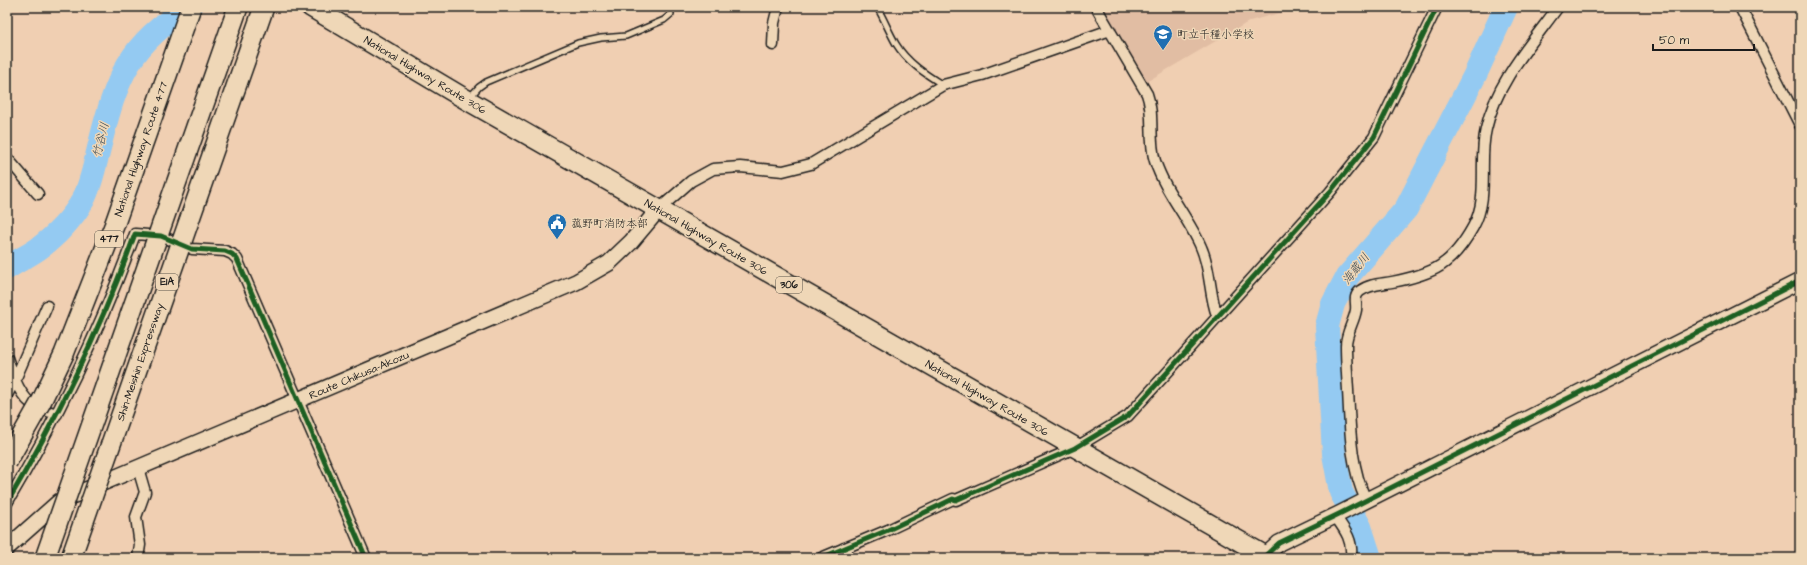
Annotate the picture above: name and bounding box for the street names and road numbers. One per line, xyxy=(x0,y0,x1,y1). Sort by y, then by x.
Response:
street label: National Highway Route 306 xyxy=(361,32,489,118)
street label: National Highway Route 477 xyxy=(111,79,172,219)
street label: National Highway Route 306 xyxy=(641,195,771,279)
road number: 477 xyxy=(95,231,123,247)
road number: E1A xyxy=(156,274,178,290)
road number: 306 xyxy=(776,277,802,293)
street label: Shin-Meishin Expressway xyxy=(113,301,168,423)
street label: Route Chikusa-Akozu xyxy=(307,347,412,403)
street label: National Highway Route 306 xyxy=(922,356,1052,440)

